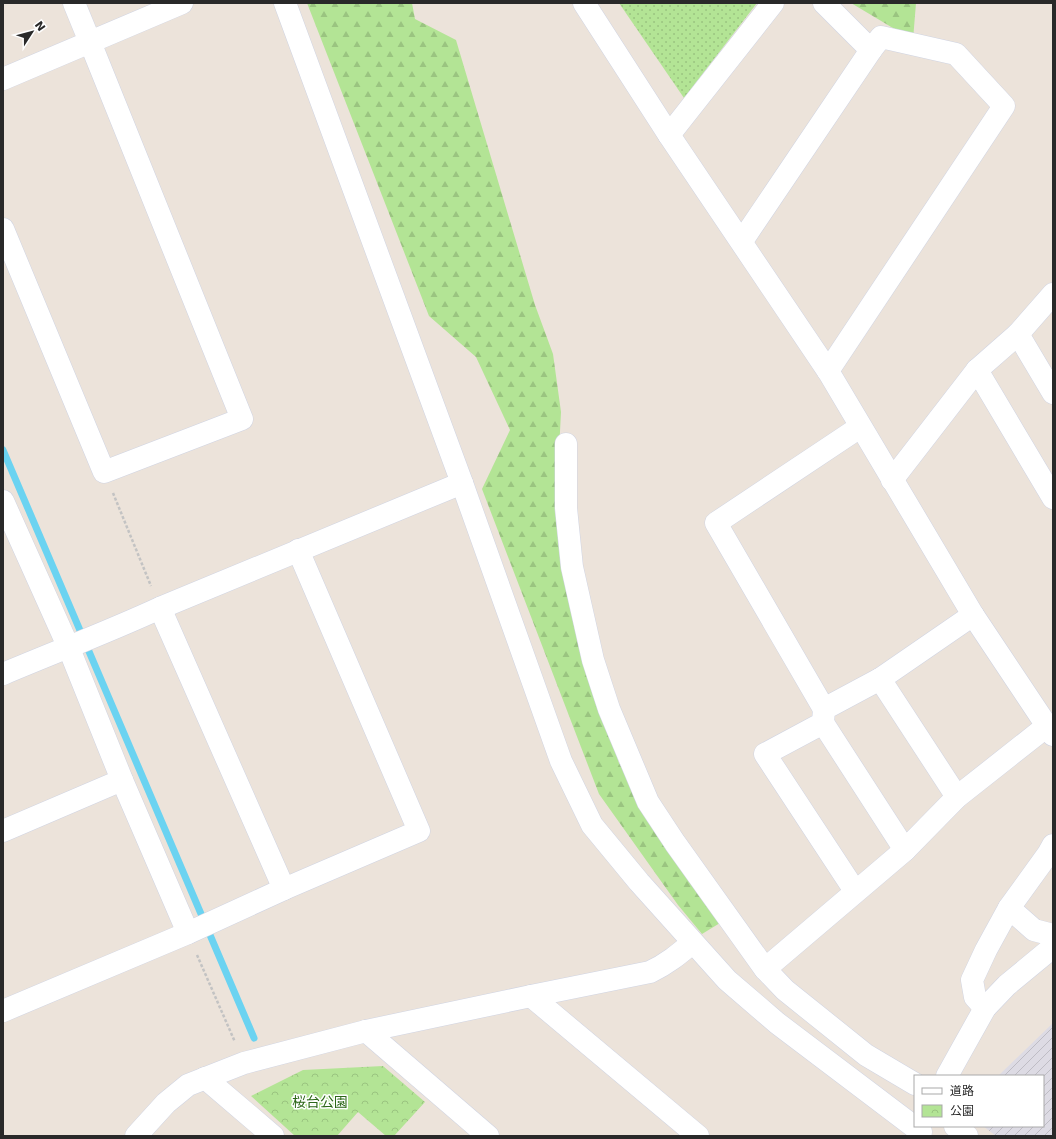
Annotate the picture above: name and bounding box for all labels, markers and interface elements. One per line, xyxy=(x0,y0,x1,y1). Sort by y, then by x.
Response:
north arrow xyxy=(12,12,52,52)
text: N xyxy=(32,19,48,34)
legend xyxy=(914,1075,1044,1127)
text: 道路 xyxy=(950,1084,974,1098)
park label: 桜台公園 xyxy=(292,1094,348,1110)
text: 公園 xyxy=(950,1104,974,1118)

